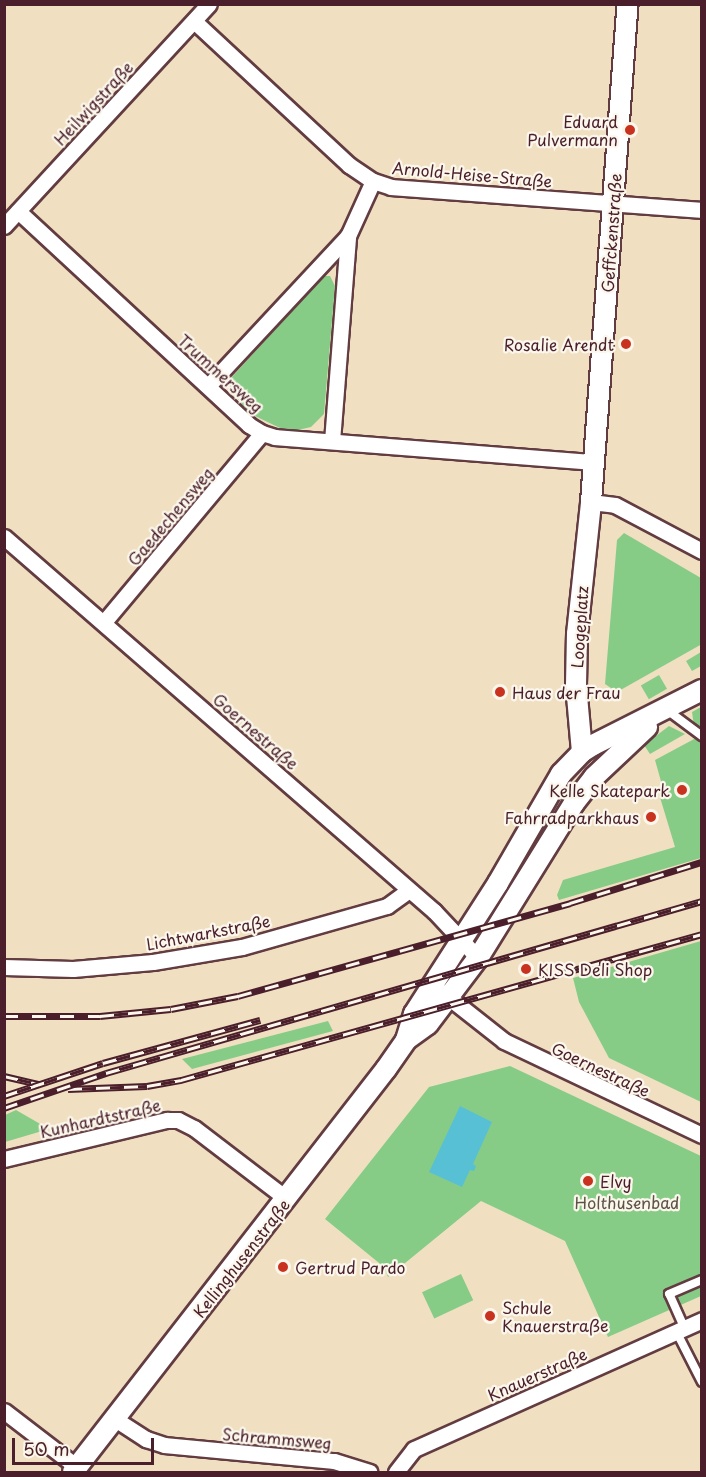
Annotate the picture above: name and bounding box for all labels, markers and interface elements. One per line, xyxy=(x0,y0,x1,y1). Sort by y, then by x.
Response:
street label: Heilwigstraße xyxy=(50,57,136,149)
place label: Eduard Pulvermann xyxy=(527,111,618,149)
marker: Eduard Pulvermann xyxy=(623,123,637,137)
street label: Arnold-Heise-Straße xyxy=(391,157,553,191)
street label: Geffckenstraße xyxy=(597,173,625,293)
street label: Trummersweg xyxy=(175,330,267,416)
place label: Rosalie Arendt xyxy=(503,334,614,354)
marker: Rosalie Arendt xyxy=(619,337,633,351)
street label: Gaedechensweg xyxy=(123,463,217,569)
street label: Loogeplatz xyxy=(567,585,591,669)
place label: Haus der Frau xyxy=(512,682,621,702)
marker: Haus der Frau xyxy=(493,685,507,699)
street label: Goernestraße xyxy=(210,689,302,773)
place label: Kelle Skatepark xyxy=(549,780,670,800)
marker: Kelle Skatepark xyxy=(675,783,689,797)
place label: Fahrradparkhaus xyxy=(505,807,639,827)
marker: Fahrradparkhaus xyxy=(644,810,658,824)
street label: Lichtwarkstraße xyxy=(144,911,272,953)
place label: KISS Deli Shop xyxy=(538,959,651,979)
marker: KISS Deli Shop xyxy=(519,962,533,976)
street label: Goernestraße xyxy=(549,1038,653,1100)
street label: Kunhardtstraße xyxy=(38,1095,162,1141)
place label: Elvy xyxy=(600,1171,632,1191)
marker: Elvy xyxy=(581,1174,595,1188)
park label: Holthusenbad xyxy=(575,1192,679,1212)
street label: Kellinghusenstraße xyxy=(189,1195,293,1321)
place label: Gertrud Pardo xyxy=(295,1257,405,1277)
marker: Gertrud Pardo xyxy=(276,1260,290,1274)
place label: Schule Knauerstraße xyxy=(502,1297,609,1335)
marker: Schule Knauerstraße xyxy=(483,1309,497,1323)
street label: Knauerstraße xyxy=(484,1344,590,1404)
street label: Schrammsweg xyxy=(222,1424,332,1452)
scale bar xyxy=(15,1426,158,1464)
text: 50 m xyxy=(23,1435,70,1462)

